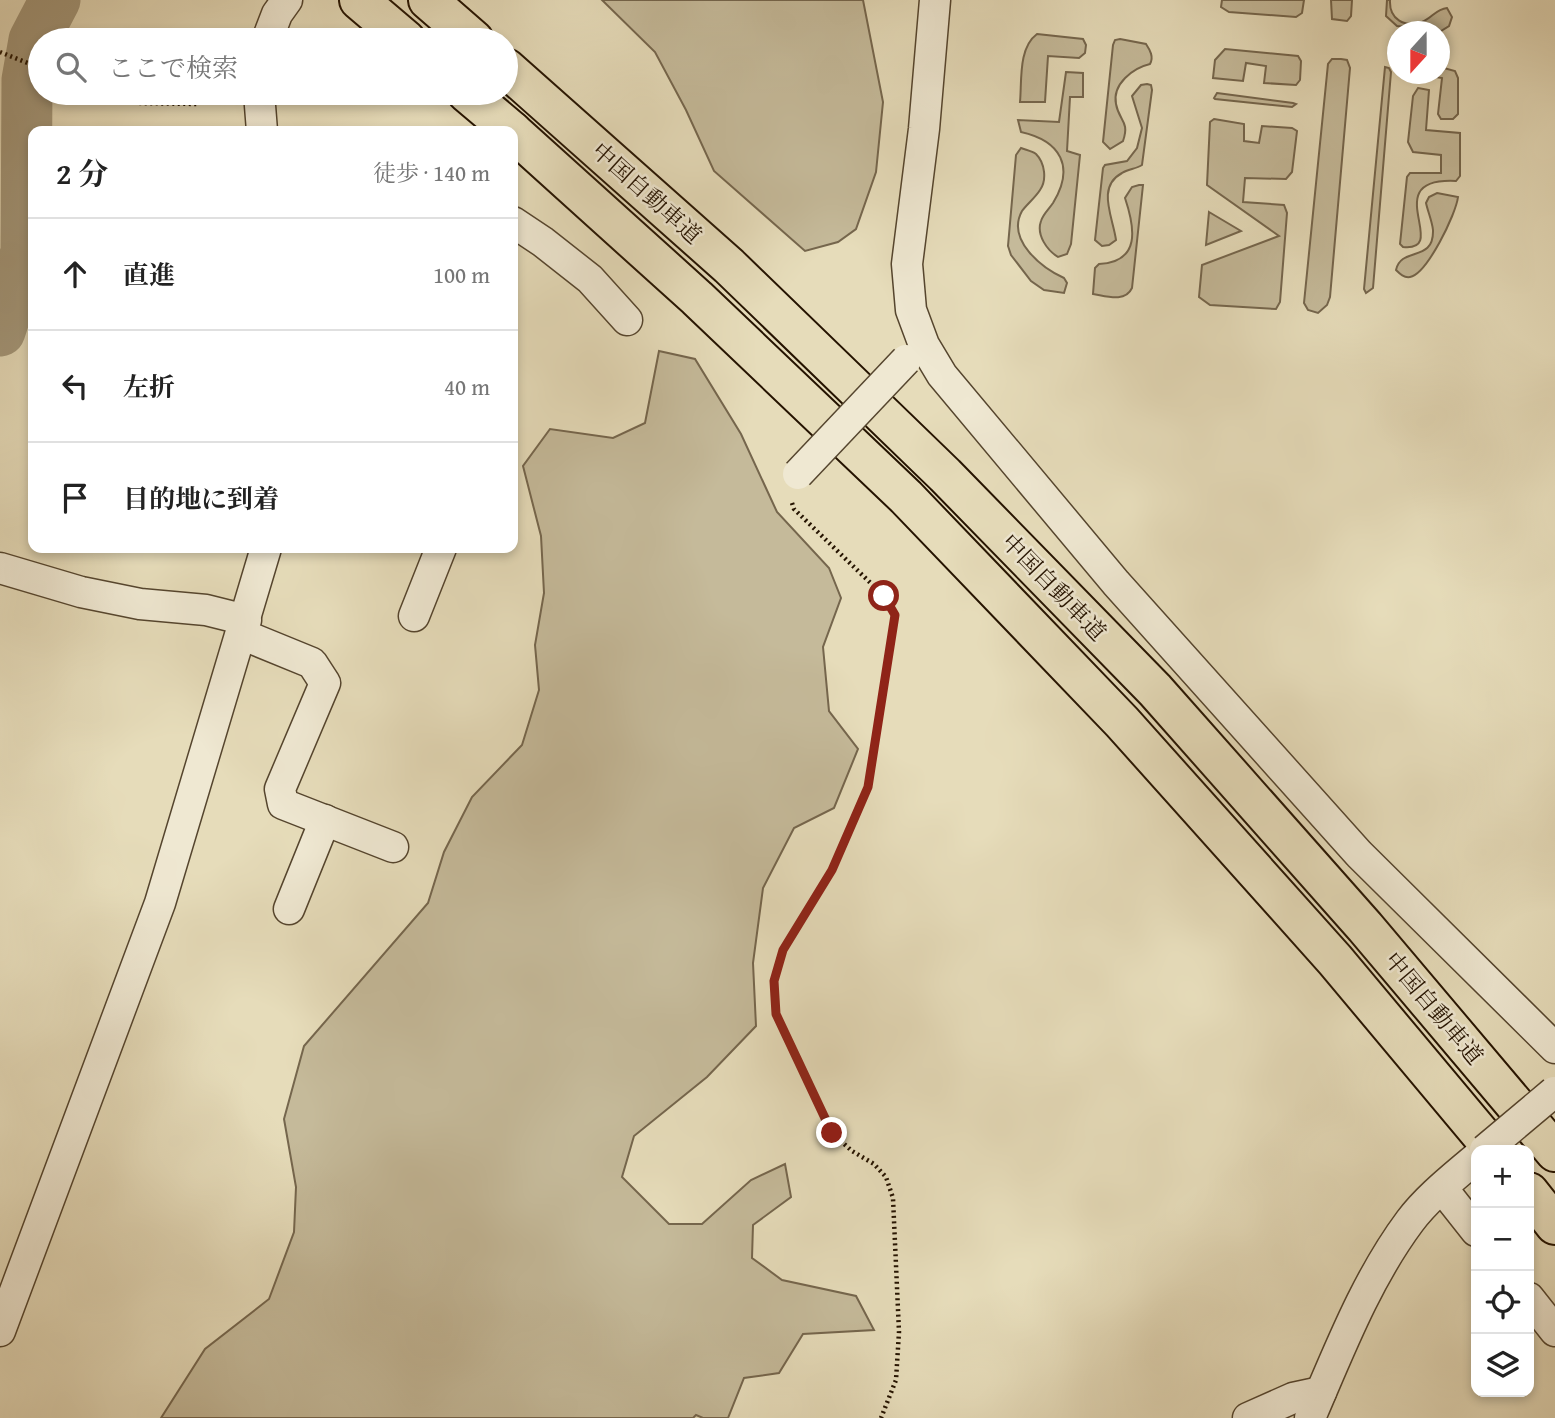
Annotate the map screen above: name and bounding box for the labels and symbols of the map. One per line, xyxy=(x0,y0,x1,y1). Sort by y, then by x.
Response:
north arrow xyxy=(1387,21,1450,84)
street label: 中国自動車道 xyxy=(585,134,710,251)
street label: 中国自動車道 xyxy=(995,526,1114,648)
route start xyxy=(868,580,899,611)
street label: 中国自動車道 xyxy=(1377,944,1491,1071)
route end xyxy=(816,1117,847,1148)

